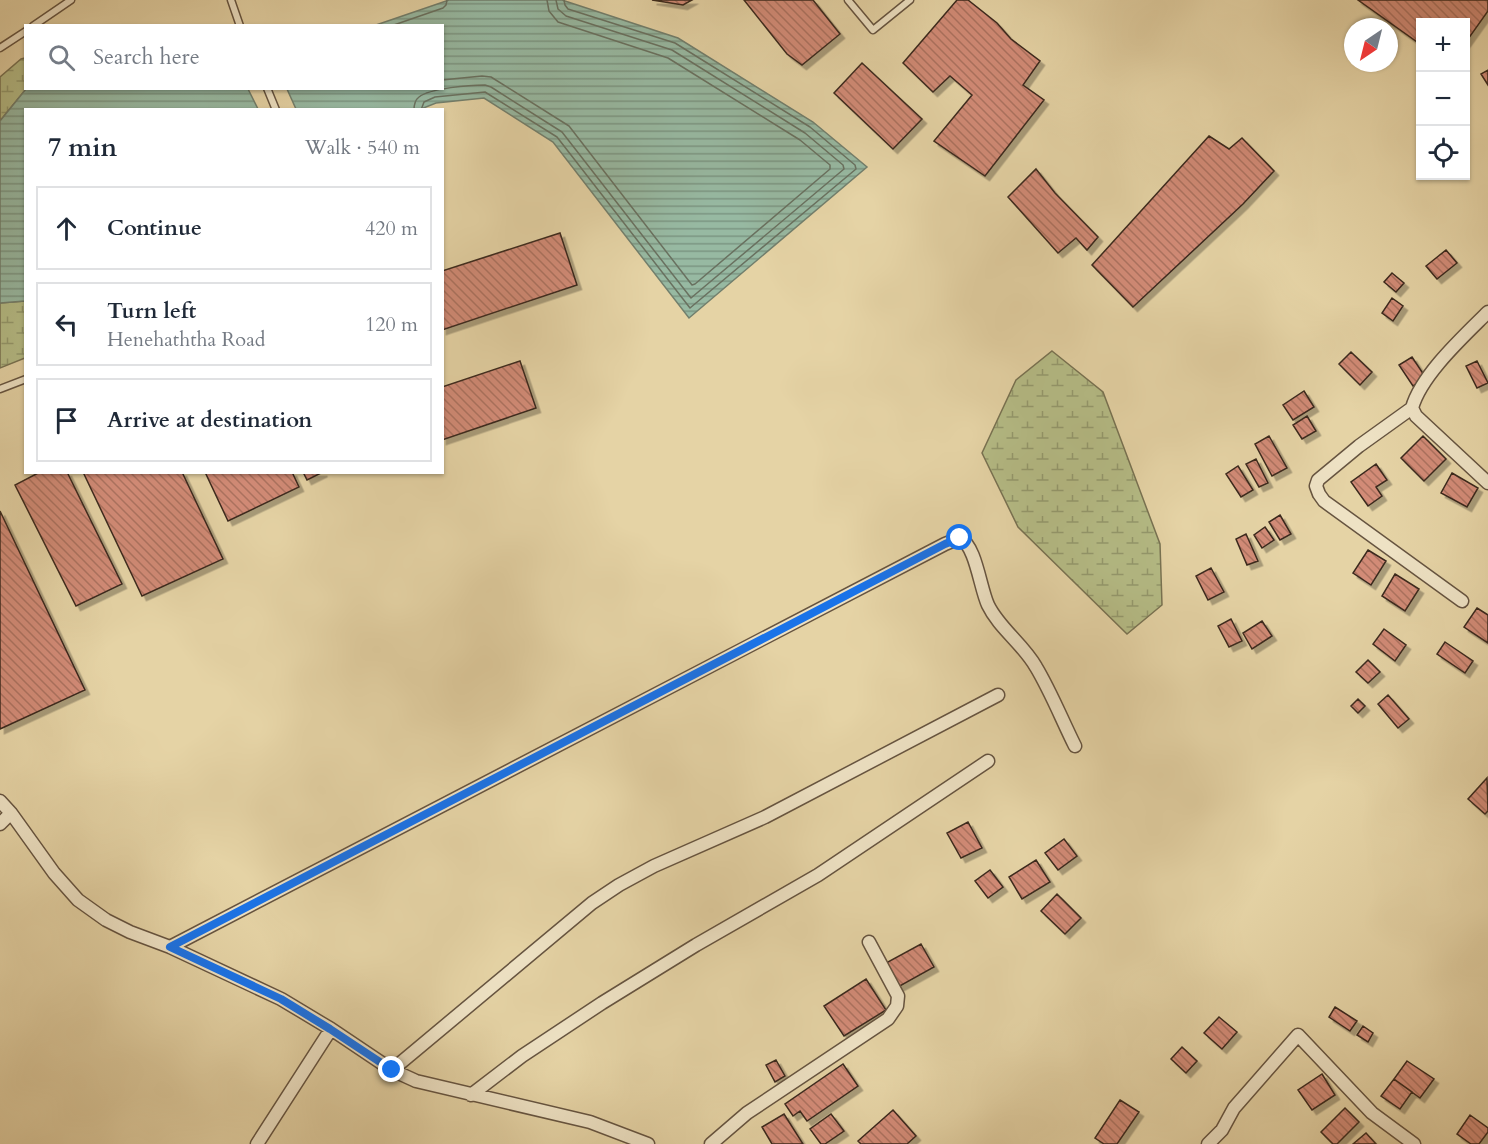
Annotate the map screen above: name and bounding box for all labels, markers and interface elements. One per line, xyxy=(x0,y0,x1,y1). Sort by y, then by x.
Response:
north arrow xyxy=(1344,18,1398,72)
map controls xyxy=(1416,18,1470,180)
button: + xyxy=(1416,18,1470,72)
search box xyxy=(24,24,444,90)
icon: search xyxy=(45,41,78,74)
text: Search here xyxy=(93,42,200,72)
button: − xyxy=(1416,72,1470,126)
button: locate xyxy=(1416,126,1470,180)
text: 7 min xyxy=(48,130,117,165)
text: Walk · 540 m xyxy=(305,134,420,161)
icon: ahead xyxy=(50,212,83,245)
text: Continue xyxy=(107,213,202,243)
text: 420 m xyxy=(365,215,418,242)
text: Turn left xyxy=(107,296,196,326)
icon: left xyxy=(50,308,83,341)
text: 120 m xyxy=(365,311,418,338)
text: Henehaththa Road xyxy=(107,326,265,353)
icon: arrive xyxy=(50,404,83,437)
text: Arrive at destination xyxy=(107,405,312,435)
route start xyxy=(946,524,972,550)
route end xyxy=(378,1056,404,1082)

